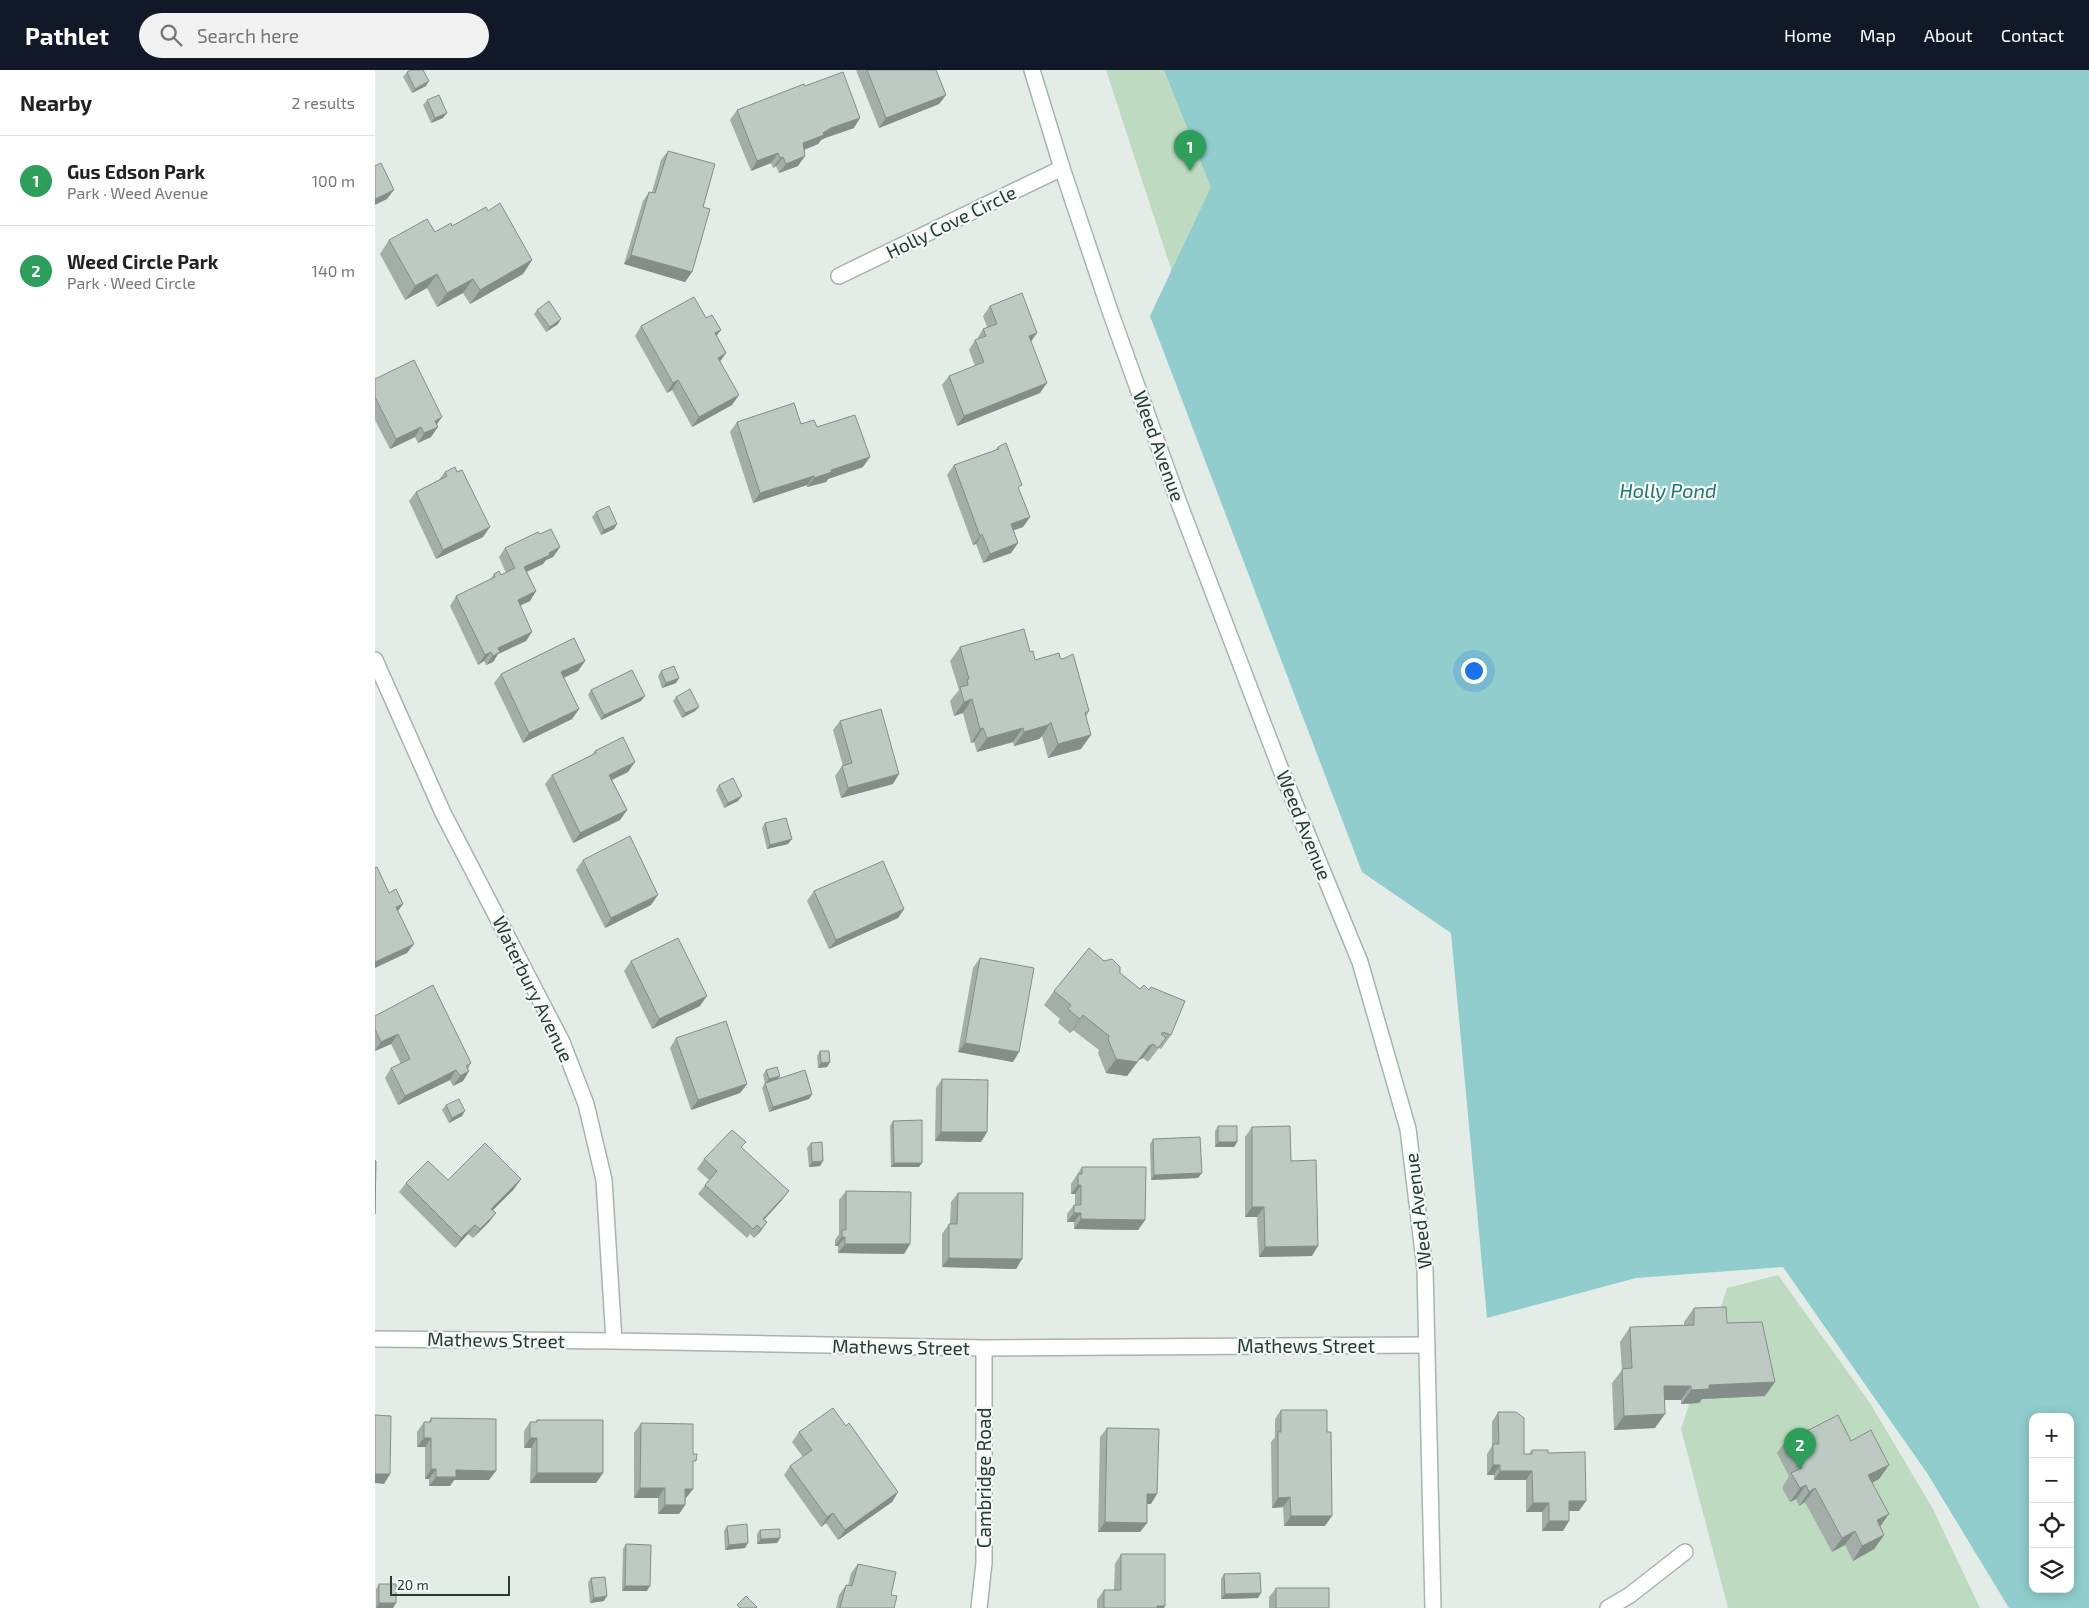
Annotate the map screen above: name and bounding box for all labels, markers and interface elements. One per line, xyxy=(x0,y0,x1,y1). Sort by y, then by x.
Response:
search box xyxy=(139,13,489,58)
text: Pathlet xyxy=(25,21,109,50)
icon: search xyxy=(157,21,185,49)
text: Search here xyxy=(197,24,299,47)
text: Home xyxy=(1784,24,1832,46)
text: Map xyxy=(1860,24,1896,46)
text: About xyxy=(1924,24,1973,46)
text: Contact xyxy=(2001,24,2064,46)
text: Nearby xyxy=(20,90,92,115)
text: 2 results xyxy=(292,93,355,112)
pin: 1 xyxy=(1174,130,1206,171)
text: Gus Edson Park xyxy=(67,160,205,183)
text: 1 xyxy=(33,171,39,190)
text: 100 m xyxy=(312,171,355,190)
street label: Holly Cove Circle xyxy=(882,180,1020,263)
text: Park · Weed Avenue xyxy=(67,183,208,202)
text: Weed Circle Park xyxy=(67,250,218,273)
text: 2 xyxy=(31,261,41,280)
text: 140 m xyxy=(312,261,355,280)
text: Park · Weed Circle xyxy=(67,273,196,292)
street label: Weed Avenue xyxy=(1129,387,1190,504)
water label: Holly Pond xyxy=(1619,478,1717,503)
your location xyxy=(1461,658,1487,684)
street label: Weed Avenue xyxy=(1272,767,1337,883)
street label: Waterbury Avenue xyxy=(488,912,579,1066)
street label: Weed Avenue xyxy=(1399,1152,1436,1270)
street label: Mathews Street xyxy=(427,1327,565,1352)
street label: Mathews Street xyxy=(832,1334,970,1359)
street label: Mathews Street xyxy=(1237,1334,1375,1357)
street label: Cambridge Road xyxy=(972,1408,995,1548)
map controls xyxy=(2029,1413,2074,1593)
button: + xyxy=(2029,1413,2074,1458)
pin: 2 xyxy=(1784,1428,1816,1469)
button: − xyxy=(2029,1458,2074,1503)
button: locate xyxy=(2029,1503,2074,1548)
button: layers xyxy=(2029,1548,2074,1593)
scale bar xyxy=(390,1573,510,1596)
text: 20 m xyxy=(397,1576,429,1593)

